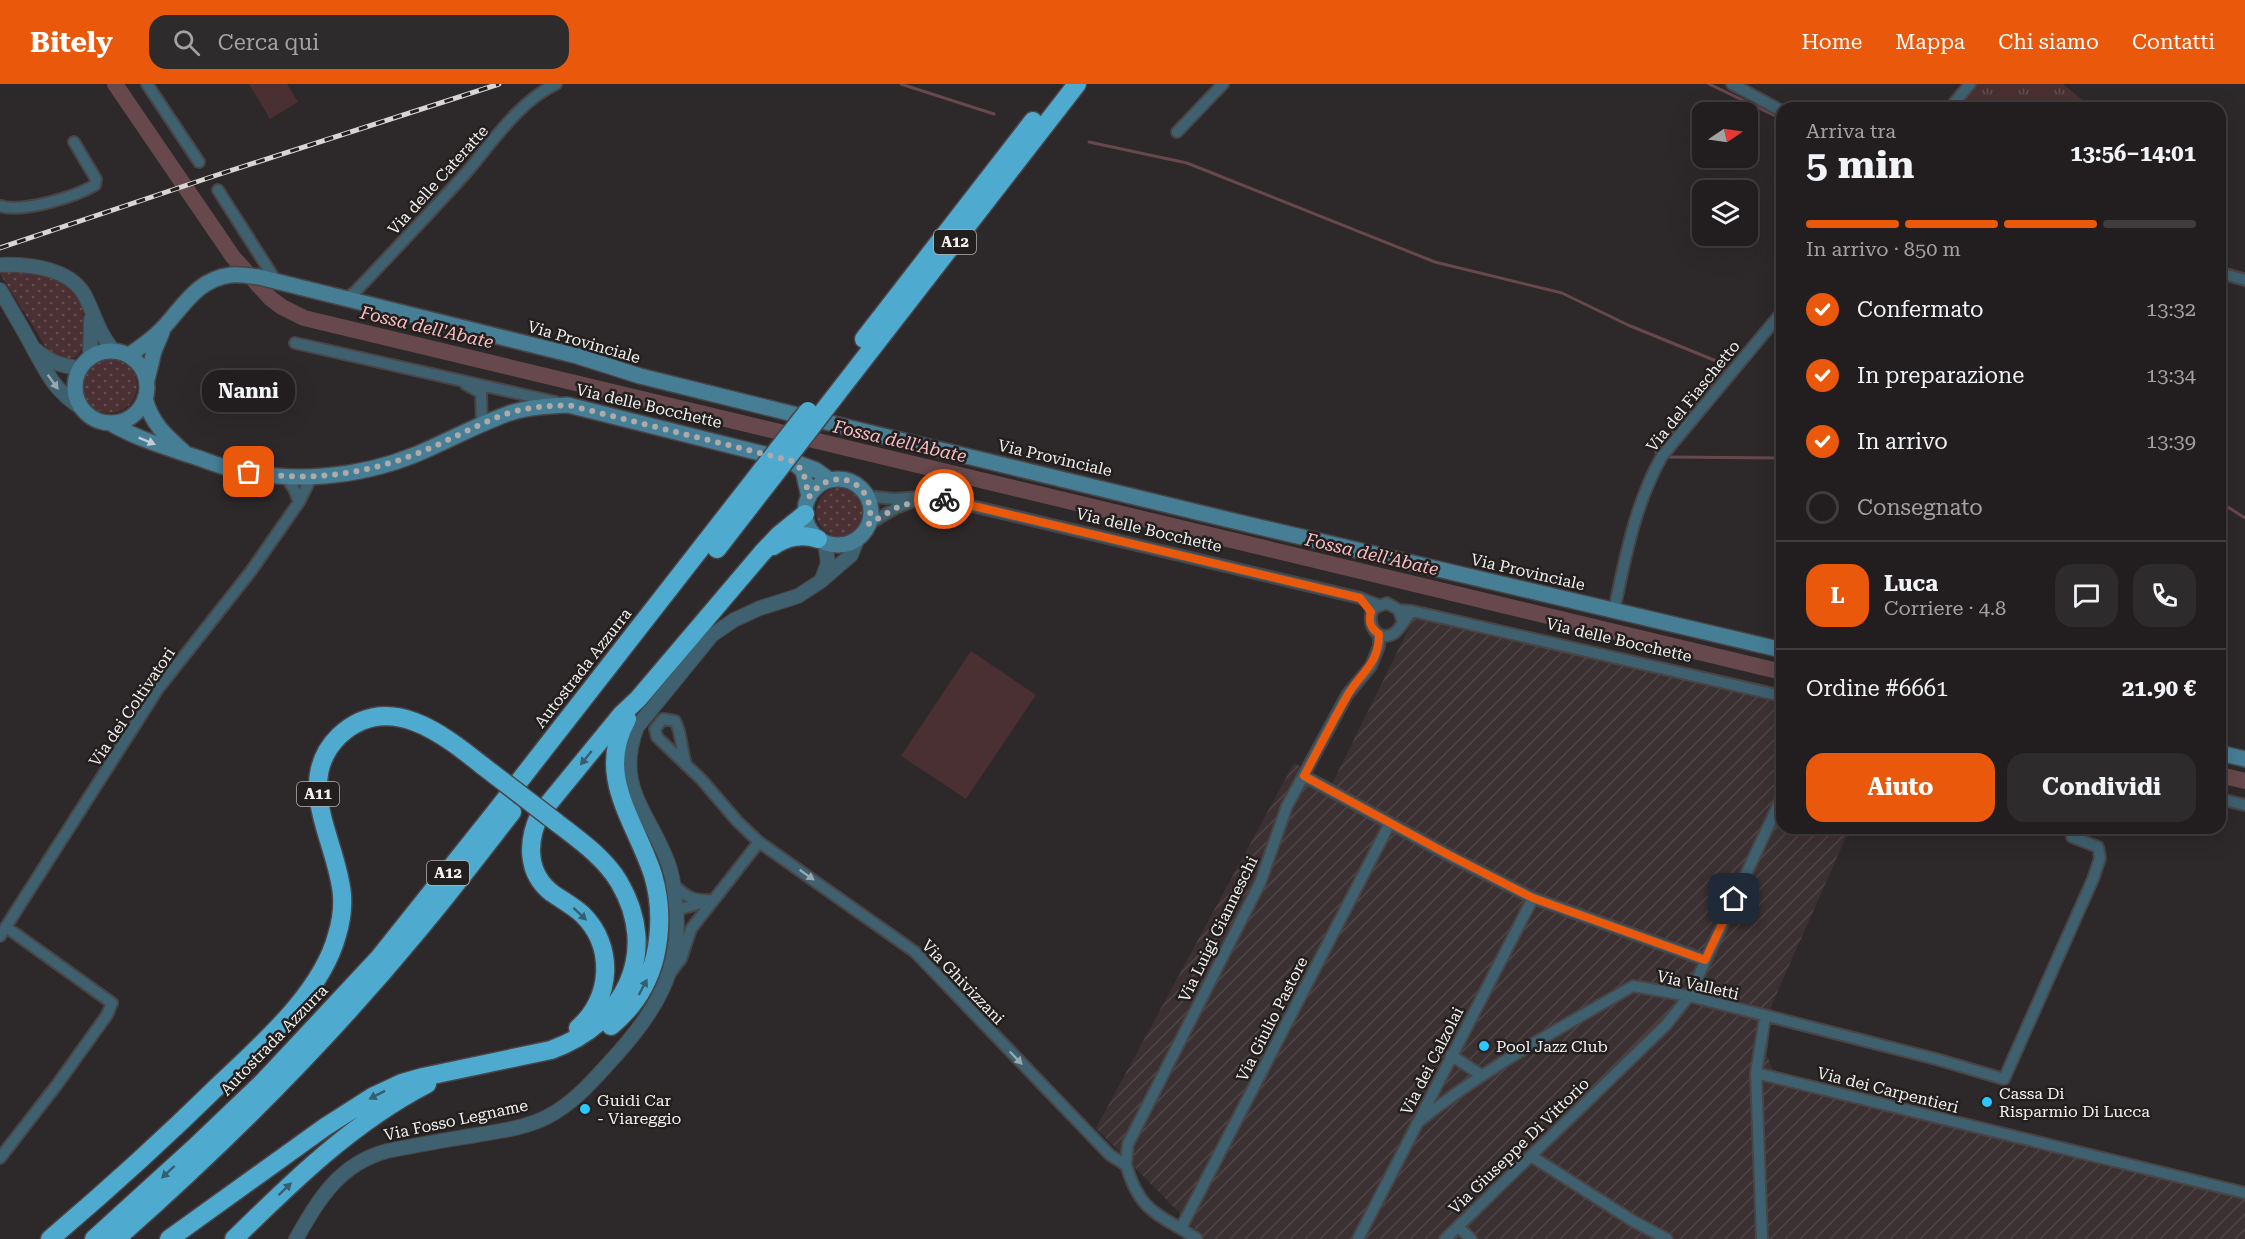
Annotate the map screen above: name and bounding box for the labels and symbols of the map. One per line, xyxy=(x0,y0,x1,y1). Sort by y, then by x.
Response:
north arrow xyxy=(1692,102,1758,168)
street label: Via delle Cateratte xyxy=(384,121,492,239)
road number: A12 xyxy=(934,230,976,254)
water label: Fossa dell'Abate xyxy=(357,301,496,353)
street label: Via Provinciale xyxy=(525,317,643,367)
street label: Via del Fiaschetto xyxy=(1642,336,1744,455)
callout: Nanni xyxy=(202,370,296,412)
one-way arrow xyxy=(47,373,59,389)
street label: Via delle Bocchette xyxy=(574,380,724,432)
water label: Fossa dell'Abate xyxy=(830,415,969,467)
street label: Via Provinciale xyxy=(996,436,1114,480)
one-way arrow xyxy=(138,437,156,446)
pin xyxy=(223,446,274,497)
courier xyxy=(914,469,974,529)
street label: Via delle Bocchette xyxy=(1074,504,1224,556)
water label: Fossa dell'Abate xyxy=(1302,528,1441,580)
street label: Via Provinciale xyxy=(1469,550,1587,594)
street label: Autostrada Azzurra xyxy=(530,604,636,731)
street label: Via delle Bocchette xyxy=(1544,614,1694,666)
street label: Via dei Coltivatori xyxy=(85,644,179,770)
one-way arrow xyxy=(580,750,593,765)
road number: A11 xyxy=(297,782,339,806)
street label: Via Luigi Gianneschi xyxy=(1174,853,1262,1005)
road number: A12 xyxy=(427,861,469,885)
one-way arrow xyxy=(799,869,815,880)
pin xyxy=(1708,873,1759,924)
one-way arrow xyxy=(573,907,588,921)
street label: Via Ghivizzani xyxy=(918,936,1008,1028)
street label: Via Giulio Pastore xyxy=(1232,953,1312,1085)
street label: Via Valletti xyxy=(1655,966,1741,1004)
one-way arrow xyxy=(638,978,648,995)
street label: Autostrada Azzurra xyxy=(216,981,332,1099)
street label: Via dei Calzolai xyxy=(1397,1004,1467,1118)
place label: Pool Jazz Club xyxy=(1496,1037,1608,1056)
marker: Pool Jazz Club xyxy=(1477,1039,1491,1053)
one-way arrow xyxy=(1009,1050,1023,1064)
street label: Via dei Carpentieri xyxy=(1815,1063,1961,1117)
street label: Via Giuseppe Di Vittorio xyxy=(1445,1074,1593,1218)
place label: Cassa Di Risparmio Di Lucca xyxy=(1999,1084,2150,1121)
one-way arrow xyxy=(368,1090,385,1100)
place label: Guidi Car - Viareggio xyxy=(597,1091,682,1128)
street label: Via Fosso Legname xyxy=(382,1095,530,1145)
marker: Cassa Di Risparmio Di Lucca xyxy=(1980,1095,1994,1109)
marker: Guidi Car - Viareggio xyxy=(578,1102,592,1116)
one-way arrow xyxy=(161,1165,176,1179)
one-way arrow xyxy=(277,1182,292,1196)

